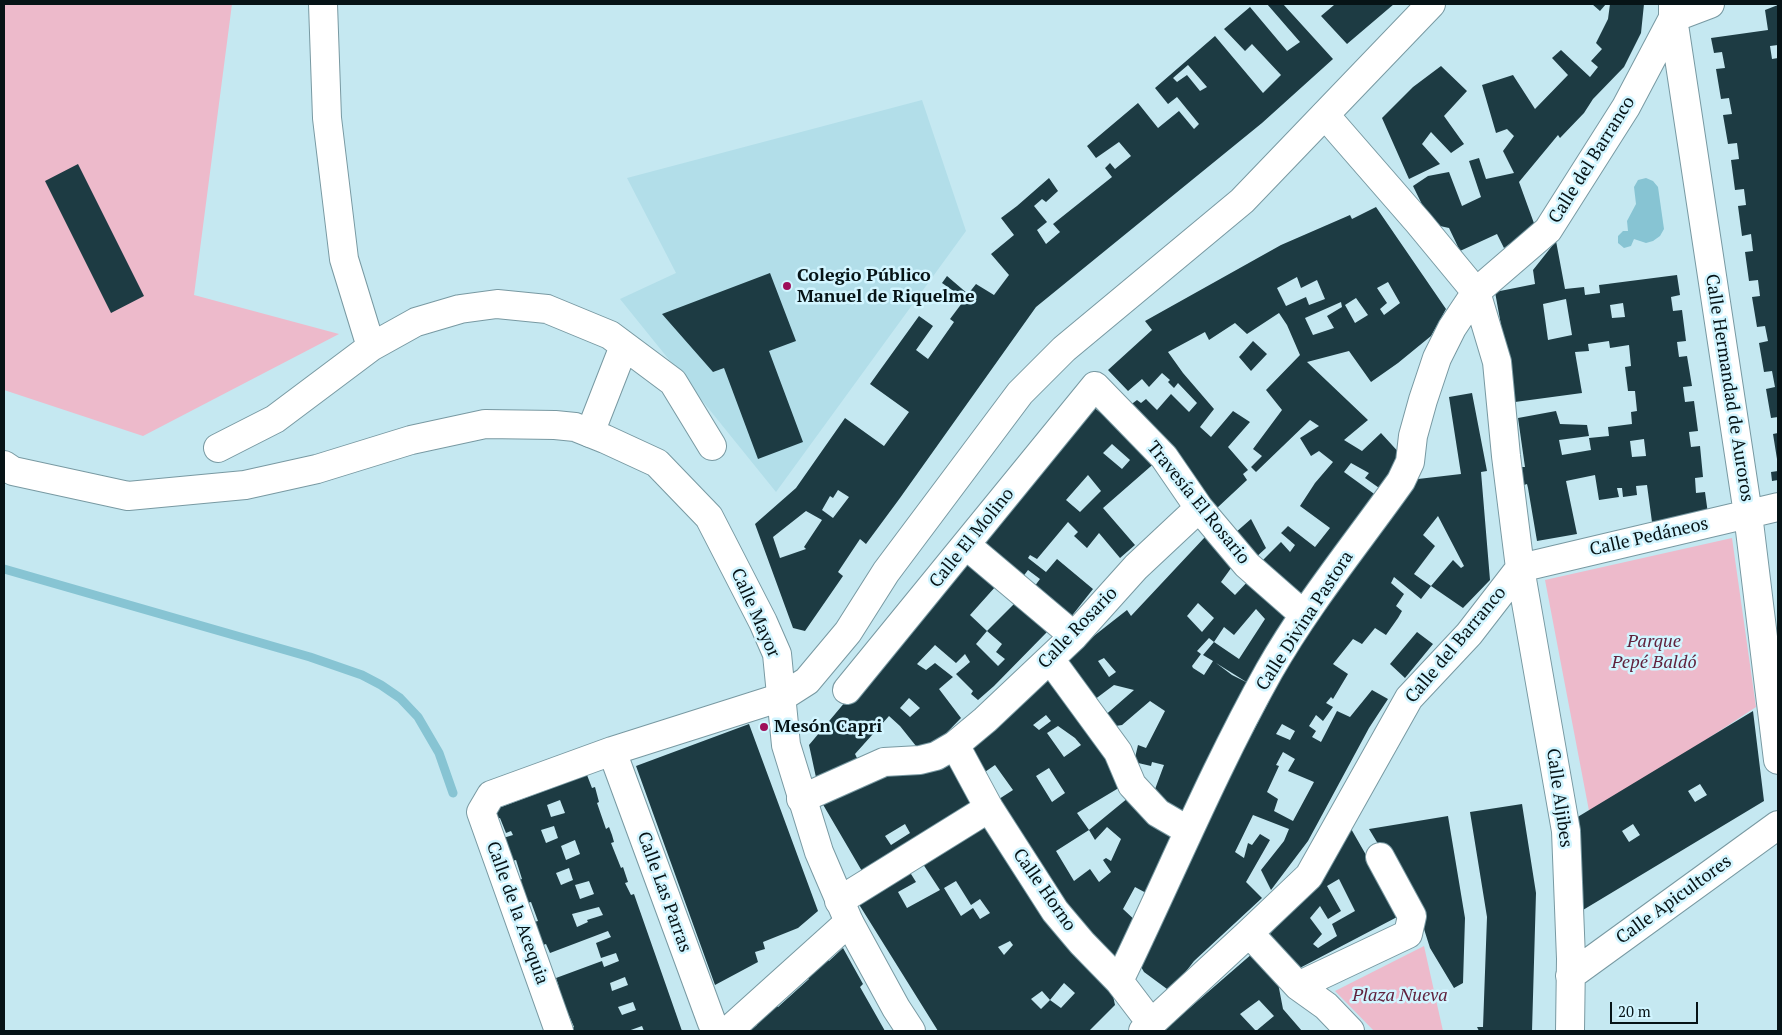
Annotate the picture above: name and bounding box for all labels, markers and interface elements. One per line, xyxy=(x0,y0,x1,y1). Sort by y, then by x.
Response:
street label: Calle del Barranco xyxy=(1544,93,1640,227)
place label: Colegio Público Manuel de Riquelme xyxy=(797,265,975,308)
street label: Calle Hermandad de Auroros xyxy=(1700,273,1758,503)
marker: Colegio Público Manuel de Riquelme xyxy=(781,280,793,292)
street label: Travesía El Rosario xyxy=(1142,437,1254,569)
street label: Calle El Molino xyxy=(925,484,1019,592)
street label: Calle Pedáneos xyxy=(1588,513,1710,561)
street label: Calle Divina Pastora xyxy=(1252,547,1358,695)
street label: Calle Mayor xyxy=(726,565,784,661)
street label: Calle del Barranco xyxy=(1401,582,1511,708)
street label: Calle Rosario xyxy=(1034,583,1122,673)
park label: Parque Pepé Baldó xyxy=(1611,631,1697,674)
place label: Mesón Capri xyxy=(774,716,882,738)
marker: Mesón Capri xyxy=(758,721,770,733)
street label: Calle Aljibes xyxy=(1541,747,1577,849)
street label: Calle Las Parras xyxy=(632,829,696,955)
street label: Calle de la Acequia xyxy=(481,838,553,988)
street label: Calle Horno xyxy=(1008,845,1080,935)
street label: Calle Apicultores xyxy=(1612,851,1736,949)
park label: Plaza Nueva xyxy=(1352,985,1448,1007)
scale bar xyxy=(1612,992,1700,1024)
text: 20 m xyxy=(1618,1001,1651,1021)

